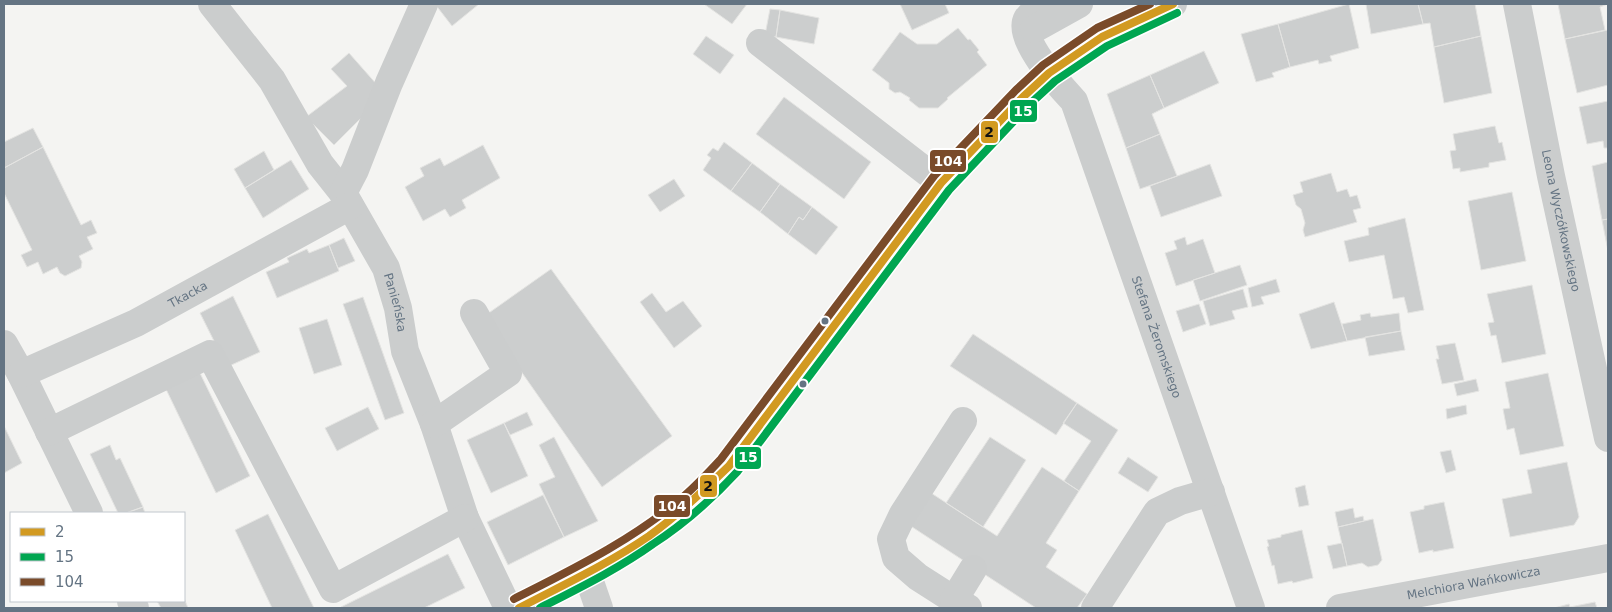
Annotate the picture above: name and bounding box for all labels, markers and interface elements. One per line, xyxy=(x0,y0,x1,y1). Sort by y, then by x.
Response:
line badge: 15 xyxy=(1009,99,1038,123)
text: 15 xyxy=(1013,103,1033,119)
line badge: 2 xyxy=(980,120,999,144)
text: 2 xyxy=(984,124,994,140)
street label: Leona Wyczółkowskiego xyxy=(1539,148,1583,293)
line badge: 104 xyxy=(929,149,967,173)
text: 104 xyxy=(933,153,963,169)
street label: Panieńska xyxy=(381,271,409,333)
street label: Stefana Żeromskiego xyxy=(1129,274,1184,400)
street label: Tkacka xyxy=(165,278,210,311)
unlabelled marker xyxy=(820,316,830,326)
unlabelled marker xyxy=(798,379,808,389)
line badge: 15 xyxy=(734,446,762,470)
text: 15 xyxy=(738,449,758,465)
line badge: 2 xyxy=(699,474,718,498)
text: 2 xyxy=(703,478,713,494)
line badge: 104 xyxy=(653,494,691,518)
text: 104 xyxy=(657,498,687,514)
legend xyxy=(10,512,185,602)
text: 2 xyxy=(55,523,65,541)
text: 15 xyxy=(55,548,74,566)
street label: Melchiora Wańkowicza xyxy=(1406,564,1542,602)
text: 104 xyxy=(55,573,84,591)

